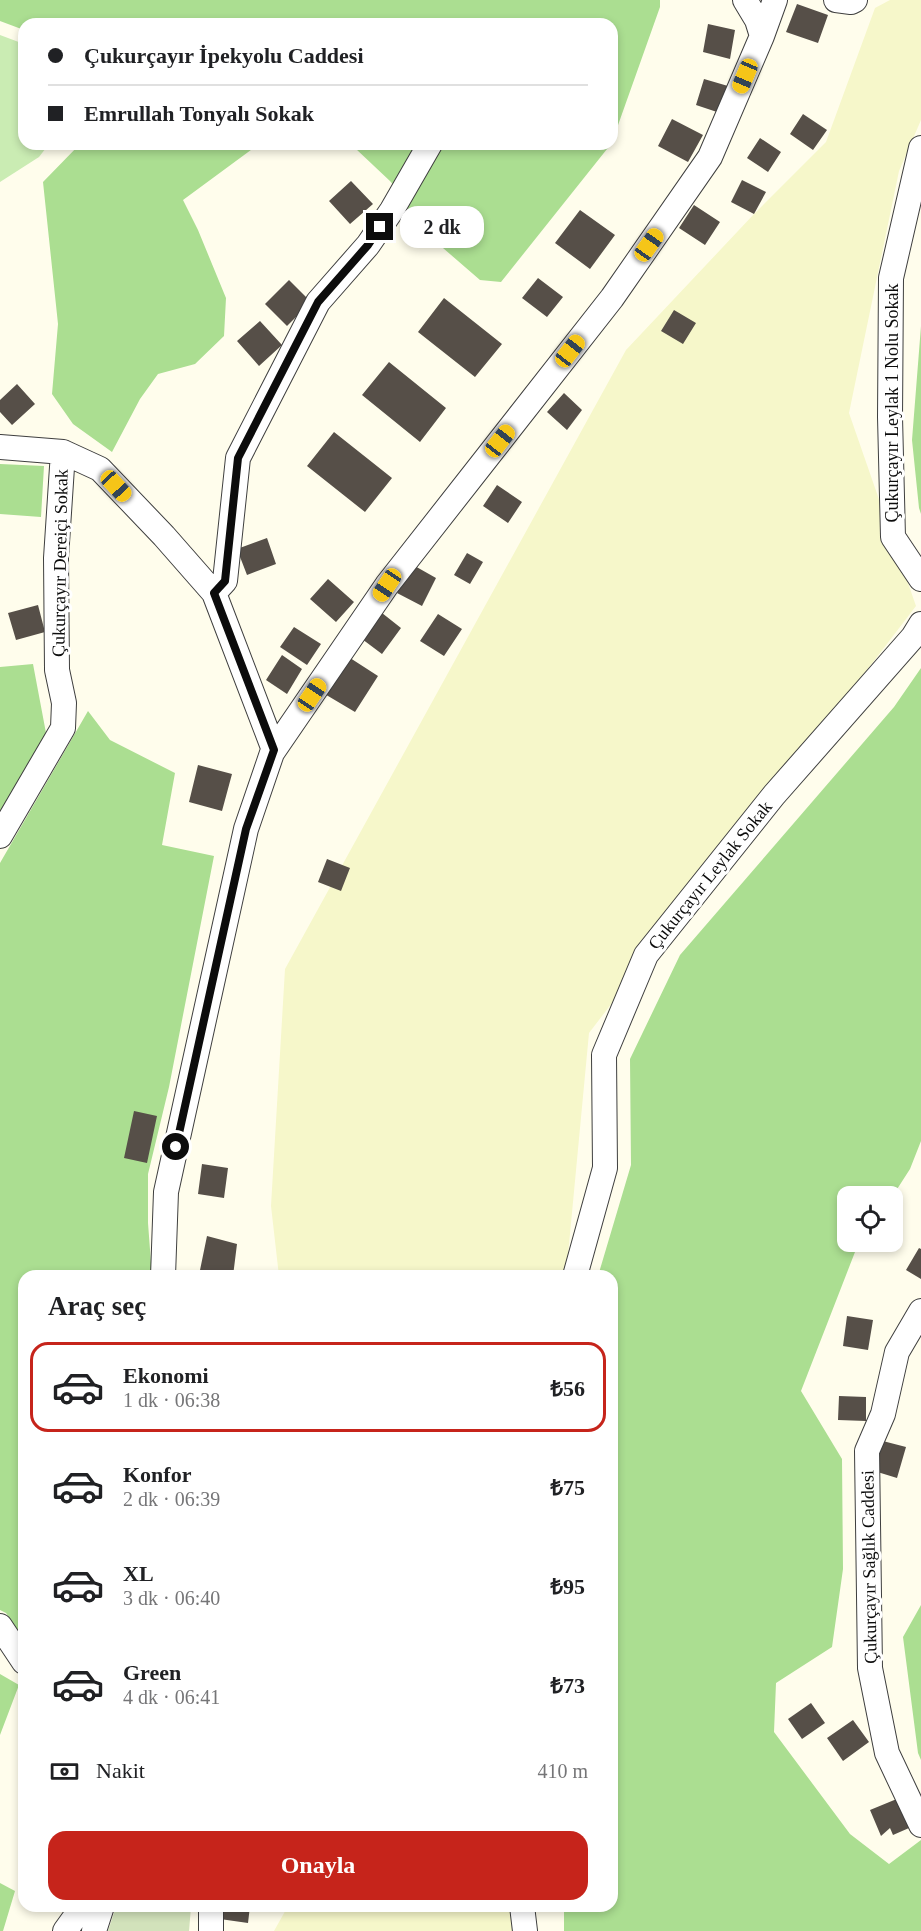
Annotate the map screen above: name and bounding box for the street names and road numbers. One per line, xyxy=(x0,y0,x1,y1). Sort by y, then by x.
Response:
street label: Çukurçayır Leylak 1 Nolu Sokak xyxy=(882,284,902,522)
street label: Çukurçayır Dereiçi Sokak xyxy=(48,469,72,657)
street label: Çukurçayır Leylak Sokak xyxy=(644,797,776,953)
street label: Çukurçayır Sağlık Caddesi xyxy=(857,1470,881,1664)

